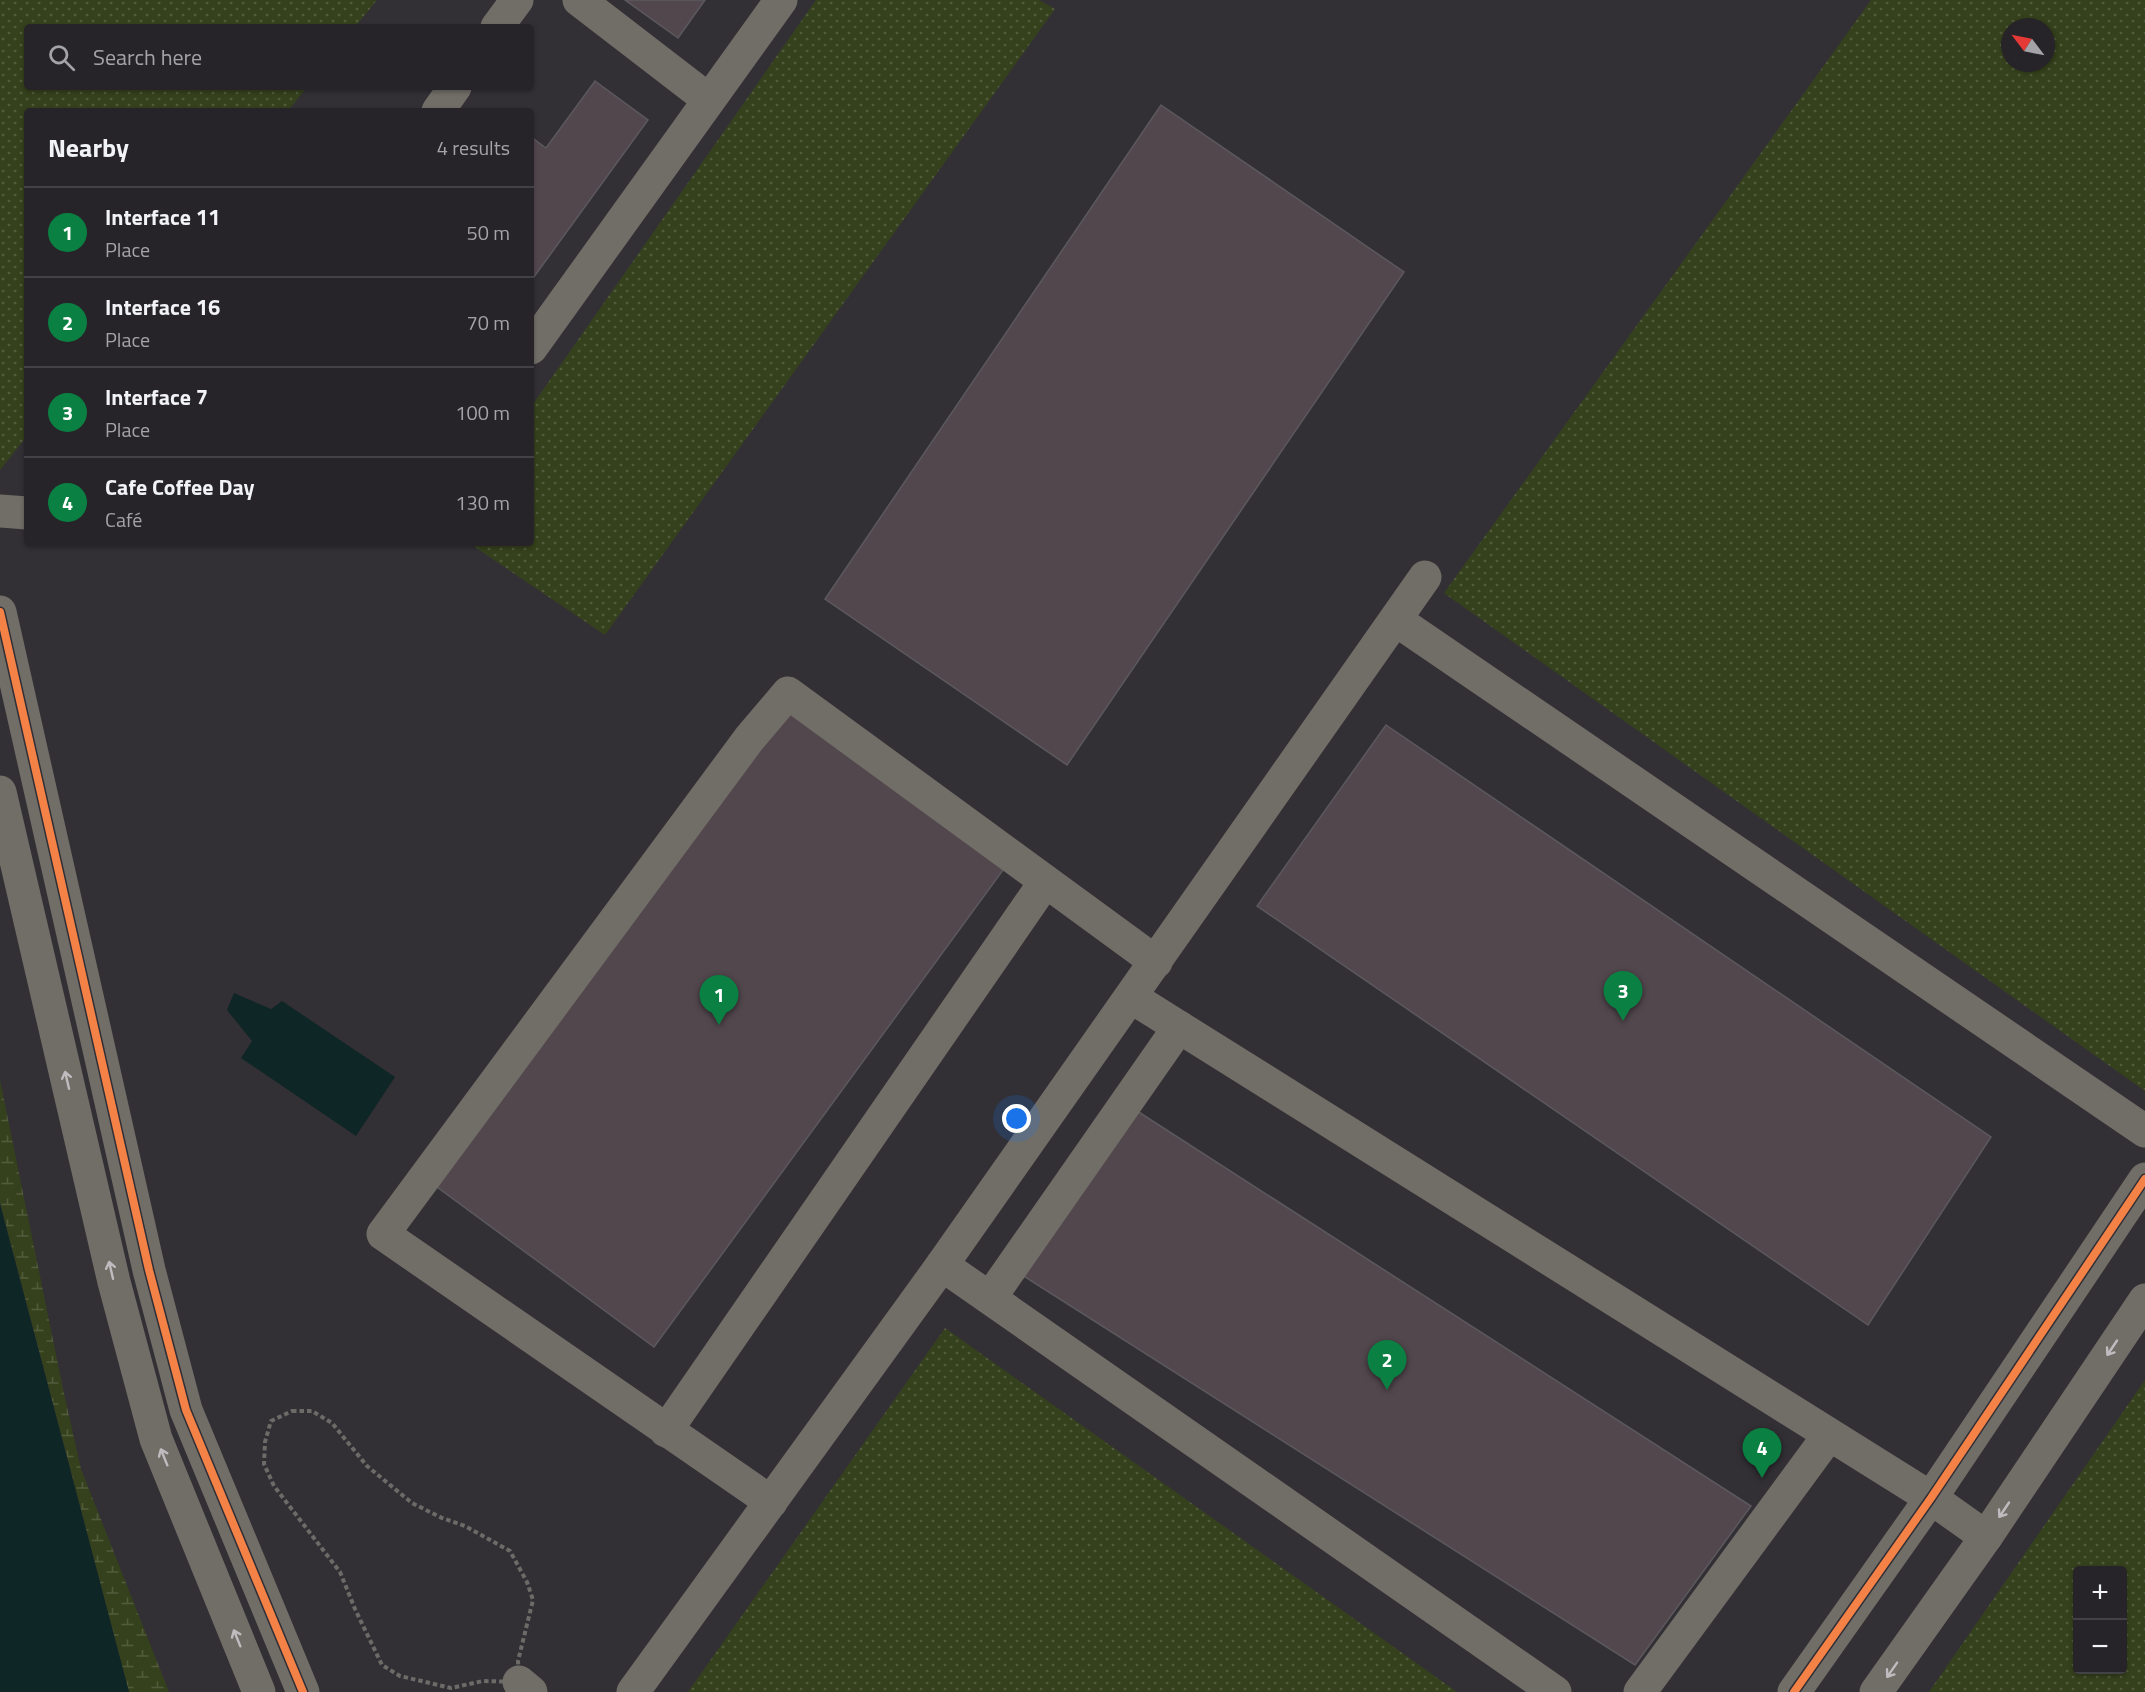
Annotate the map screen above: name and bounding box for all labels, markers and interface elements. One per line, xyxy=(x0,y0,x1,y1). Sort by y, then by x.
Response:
north arrow xyxy=(2001,18,2055,72)
search box xyxy=(24,24,534,90)
text: Search here xyxy=(93,40,202,74)
icon: search xyxy=(45,41,78,74)
text: Nearby xyxy=(48,128,129,167)
text: 4 results xyxy=(437,132,510,163)
text: Interface 11 xyxy=(105,200,220,234)
text: 1 xyxy=(62,217,73,248)
text: 50 m xyxy=(466,217,510,248)
text: Place xyxy=(105,234,150,265)
text: Interface 16 xyxy=(105,290,220,324)
text: 2 xyxy=(62,307,73,338)
text: 70 m xyxy=(466,307,510,338)
text: Place xyxy=(105,324,150,355)
text: Interface 7 xyxy=(105,380,208,414)
text: 3 xyxy=(62,397,73,428)
text: 100 m xyxy=(455,397,510,428)
text: Place xyxy=(105,414,150,445)
text: Cafe Coffee Day xyxy=(105,470,255,504)
text: 4 xyxy=(62,487,73,518)
text: 130 m xyxy=(455,487,510,518)
text: Café xyxy=(105,504,142,535)
pin: 3 xyxy=(1604,972,1642,1021)
pin: 1 xyxy=(700,976,738,1025)
one-way arrow xyxy=(60,1070,72,1089)
your location xyxy=(1002,1104,1031,1133)
one-way arrow xyxy=(104,1260,116,1279)
pin: 2 xyxy=(1368,1340,1406,1390)
one-way arrow xyxy=(2106,1340,2118,1356)
pin: 4 xyxy=(1742,1428,1782,1478)
one-way arrow xyxy=(158,1448,169,1467)
one-way arrow xyxy=(1997,1501,2009,1518)
map controls xyxy=(2073,1566,2127,1674)
button: + xyxy=(2073,1566,2127,1620)
button: − xyxy=(2073,1620,2127,1674)
one-way arrow xyxy=(231,1629,242,1648)
one-way arrow xyxy=(1886,1661,1898,1678)

